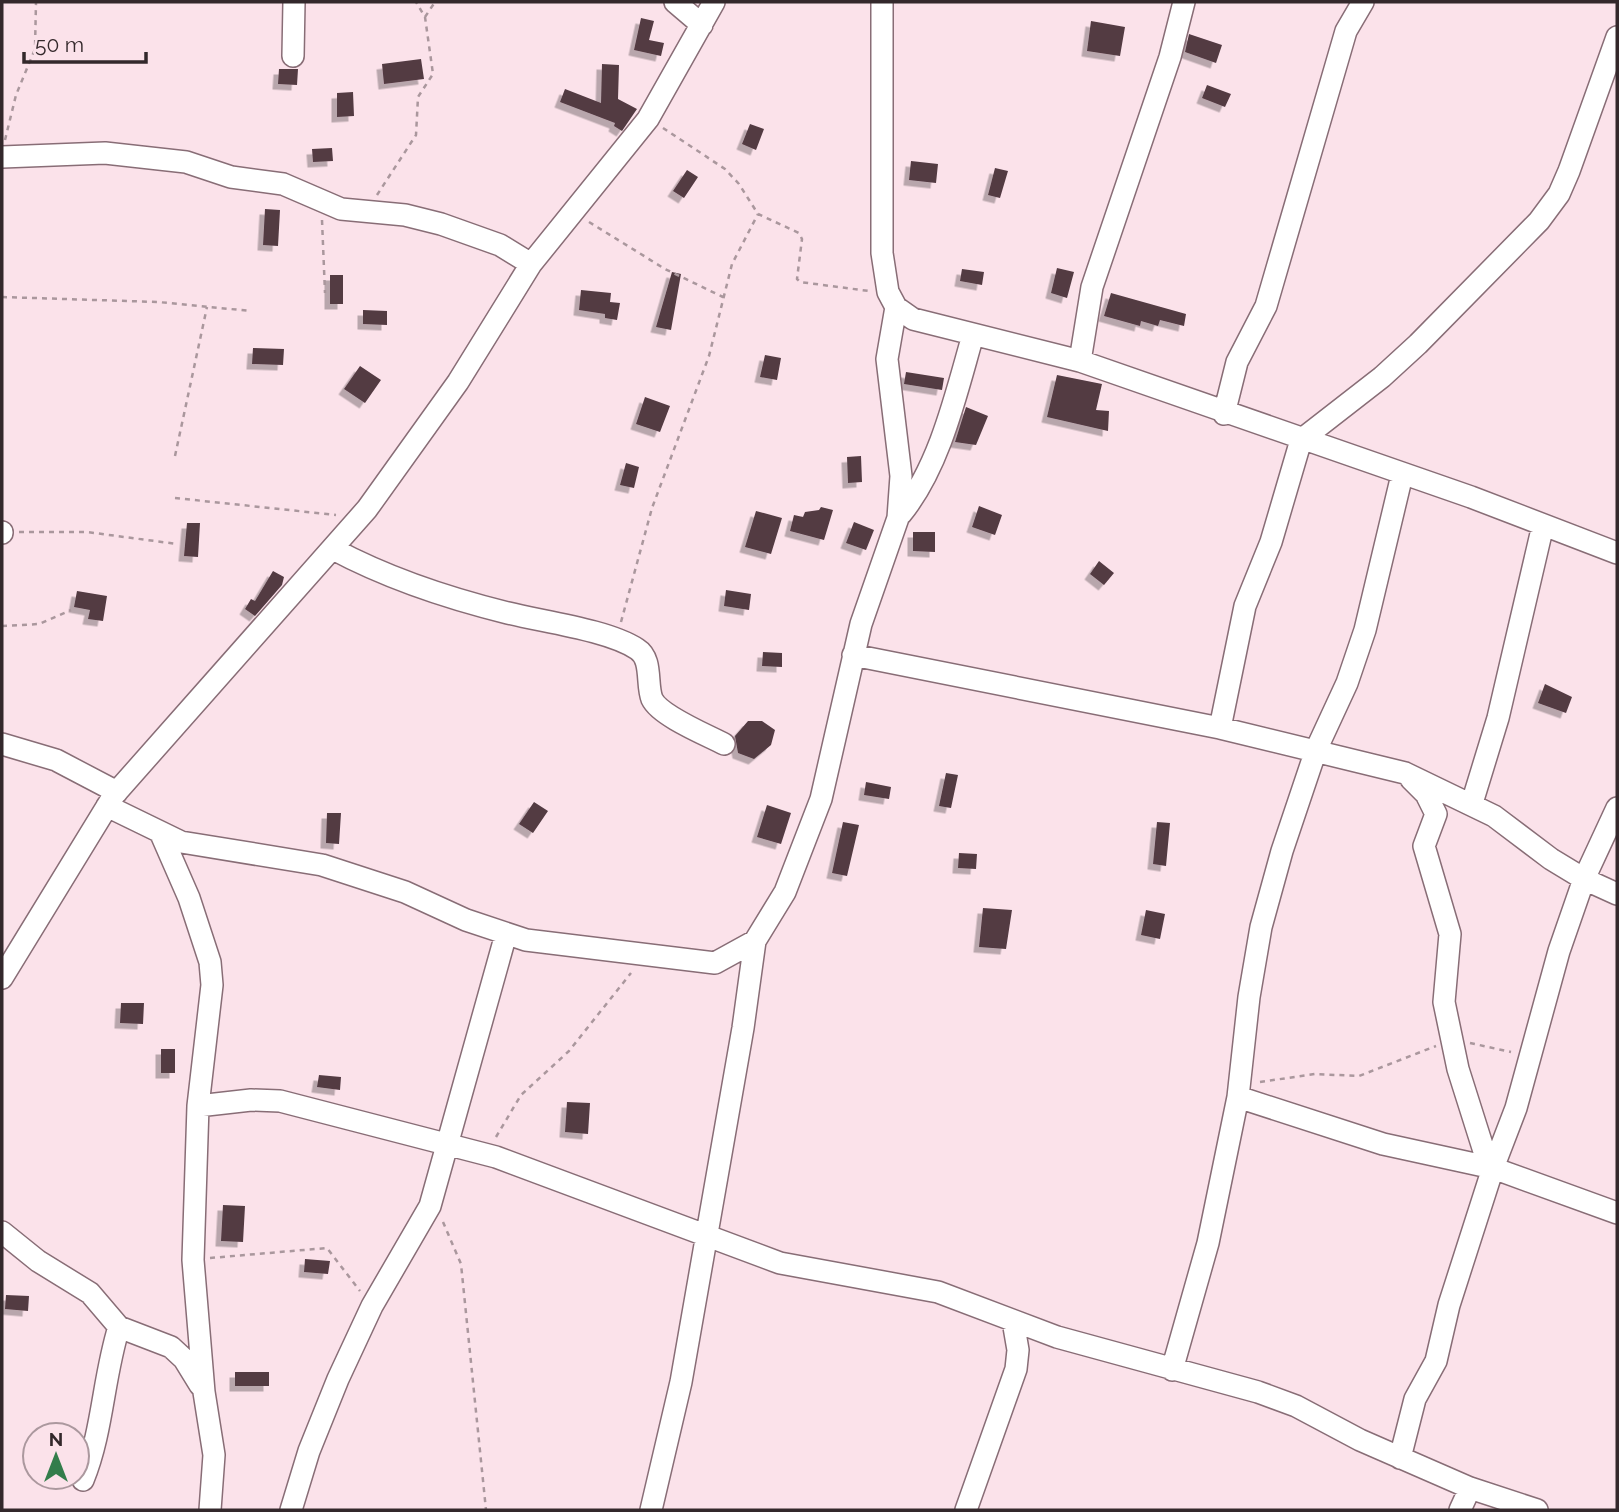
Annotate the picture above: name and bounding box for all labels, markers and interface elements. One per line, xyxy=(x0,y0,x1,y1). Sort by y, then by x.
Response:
scale bar xyxy=(24,21,147,65)
text: 50 m xyxy=(35,32,84,57)
north arrow xyxy=(21,1421,91,1491)
text: N xyxy=(49,1428,63,1450)

